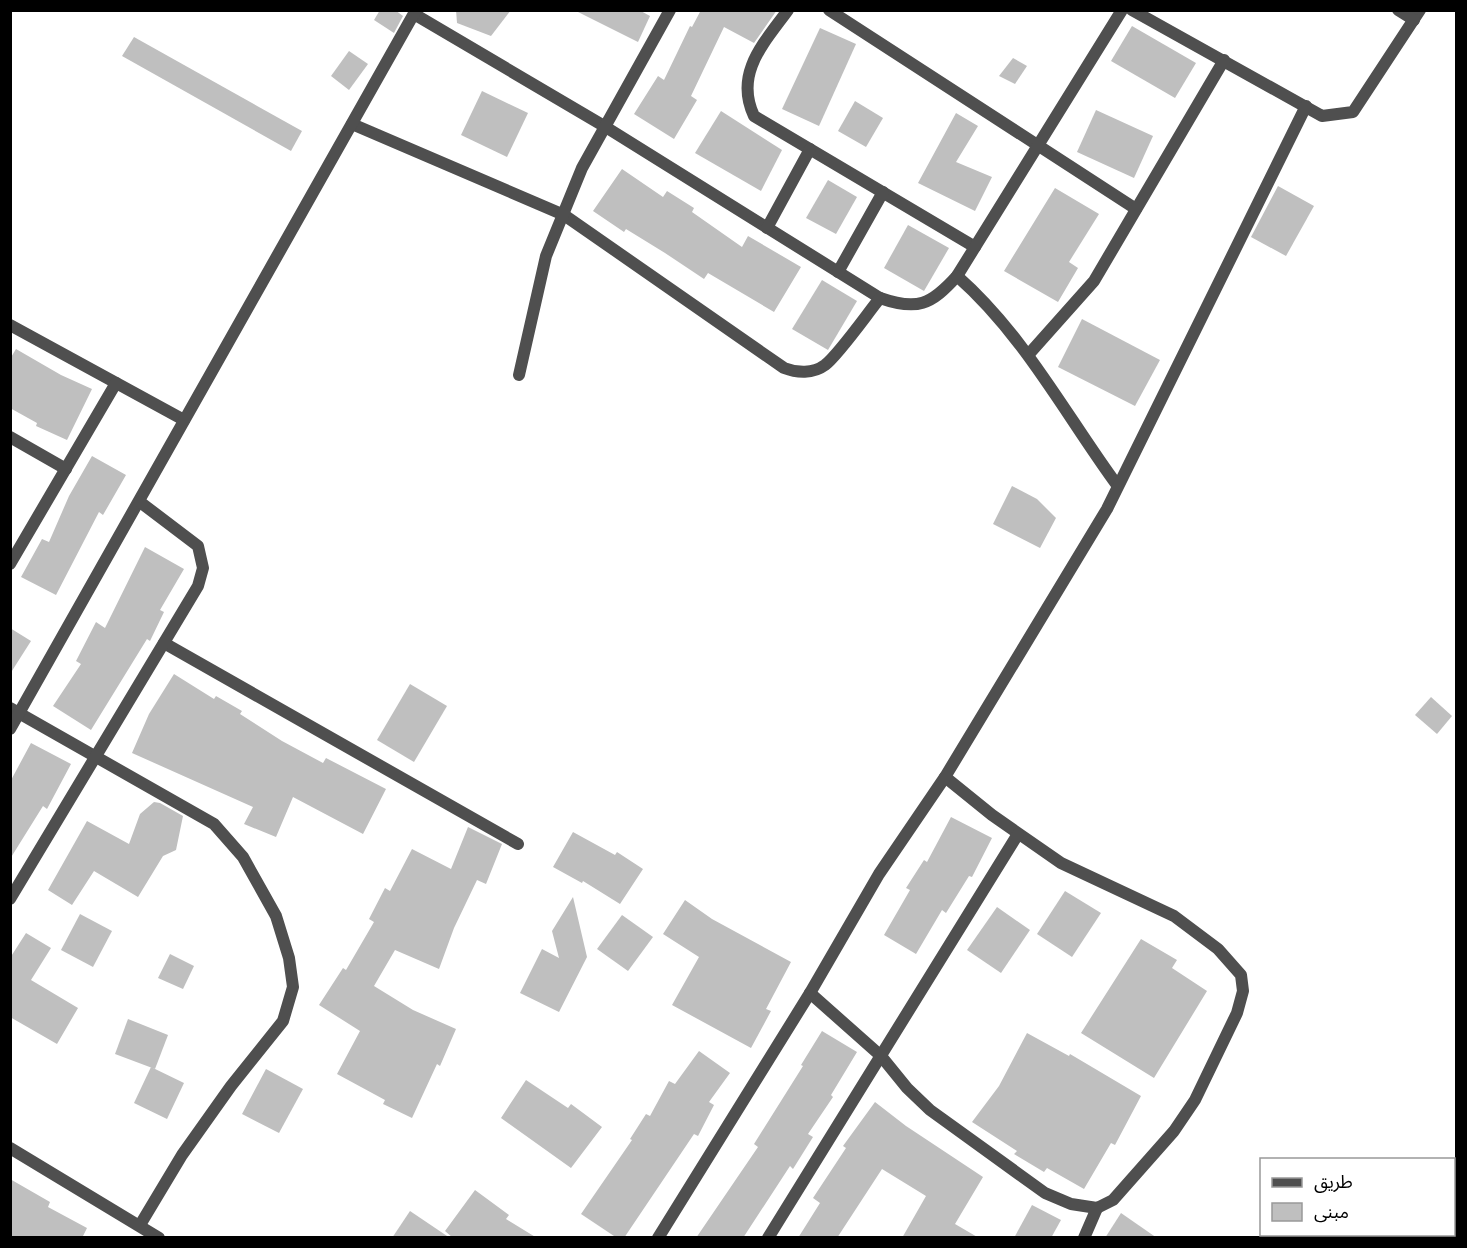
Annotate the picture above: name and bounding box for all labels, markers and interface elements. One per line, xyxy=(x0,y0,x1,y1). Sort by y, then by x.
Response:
legend xyxy=(1260,1158,1455,1236)
text: طريق xyxy=(1314,1172,1353,1193)
text: مبنى xyxy=(1314,1202,1349,1223)

